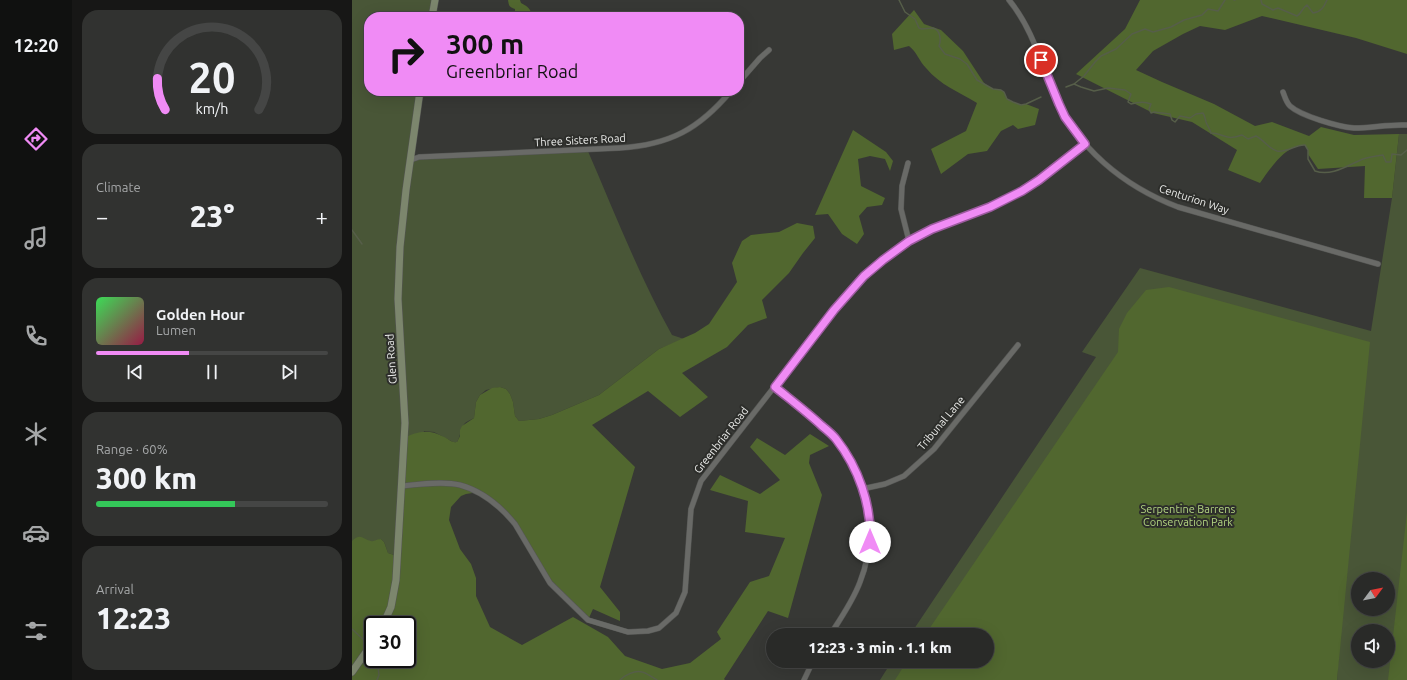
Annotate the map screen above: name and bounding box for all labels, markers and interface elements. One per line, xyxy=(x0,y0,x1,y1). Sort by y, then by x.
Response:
icon: right xyxy=(380,28,432,80)
text: 300 m xyxy=(446,28,524,59)
text: 12:20 xyxy=(13,35,59,55)
pin xyxy=(1024,43,1058,77)
icon: arrive xyxy=(1030,49,1052,71)
text: 20 xyxy=(189,54,235,101)
text: Greenbriar Road xyxy=(446,61,578,81)
text: km/h xyxy=(196,101,228,117)
icon: directions xyxy=(22,125,50,153)
street label: Three Sisters Road xyxy=(534,132,626,148)
text: Climate xyxy=(96,180,141,194)
street label: Centurion Way xyxy=(1158,182,1231,216)
text: 23° xyxy=(190,199,234,233)
text: − xyxy=(96,204,108,229)
text: + xyxy=(316,204,328,229)
icon: music xyxy=(22,224,50,252)
text: Golden Hour xyxy=(156,306,245,323)
icon: phone xyxy=(22,322,50,350)
text: Lumen xyxy=(156,323,196,337)
street label: Glen Road xyxy=(383,333,399,385)
icon: previous xyxy=(124,361,146,383)
icon: pause xyxy=(201,361,223,383)
icon: next xyxy=(278,361,300,383)
street label: Tribunal Lane xyxy=(915,394,967,452)
street label: Greenbriar Road xyxy=(691,404,751,476)
icon: climate xyxy=(22,420,50,448)
text: Range · 60% xyxy=(96,442,168,456)
text: 300 km xyxy=(96,461,197,495)
park label: Serpentine Barrens Conservation Park xyxy=(1141,503,1236,528)
icon: car xyxy=(22,519,50,547)
position arrow xyxy=(849,521,891,563)
north arrow xyxy=(1351,572,1395,616)
map controls xyxy=(1351,572,1395,668)
text: Arrival xyxy=(96,582,134,596)
text: 12:23 xyxy=(96,601,171,635)
speed limit sign: 30 xyxy=(364,616,416,668)
icon: filters xyxy=(22,617,50,645)
button: sound xyxy=(1351,624,1395,668)
text: 12:23 · 3 min · 1.1 km xyxy=(808,639,952,656)

